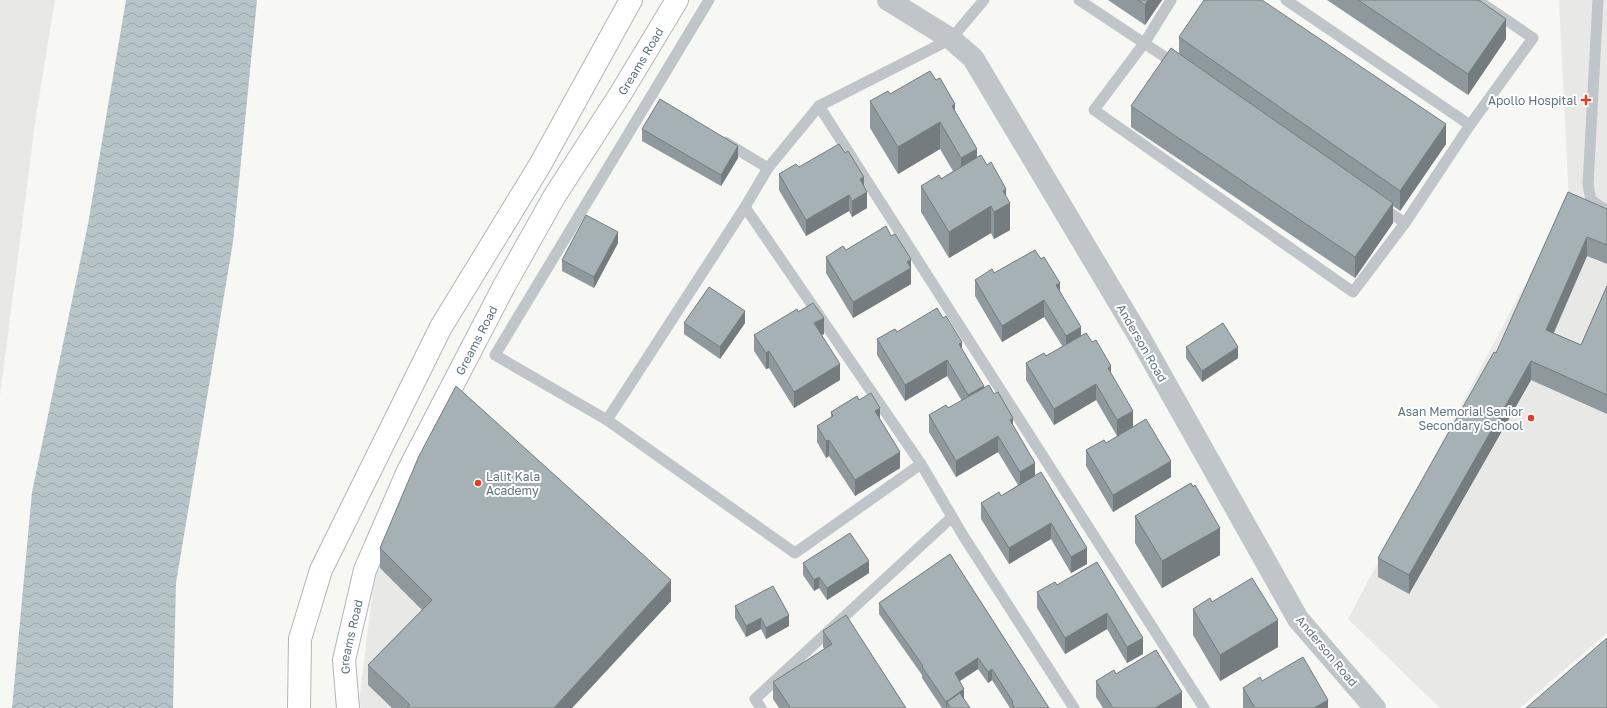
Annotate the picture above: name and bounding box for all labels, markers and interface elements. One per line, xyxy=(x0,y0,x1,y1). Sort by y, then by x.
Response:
street label: Greams Road xyxy=(614,25,666,98)
place label: Apollo Hospital xyxy=(1488,93,1577,108)
marker: Apollo Hospital xyxy=(1580,94,1592,106)
street label: Anderson Road xyxy=(1114,301,1170,385)
street label: Greams Road xyxy=(452,303,500,377)
place label: Asan Memorial Senior Secondary School xyxy=(1398,404,1523,433)
marker: Asan Memorial Senior Secondary School xyxy=(1526,413,1536,423)
place label: Lalit Kala Academy xyxy=(486,469,540,498)
marker: Lalit Kala Academy xyxy=(473,478,483,488)
street label: Greams Road xyxy=(336,598,365,675)
street label: Anderson Road xyxy=(1293,613,1361,689)

